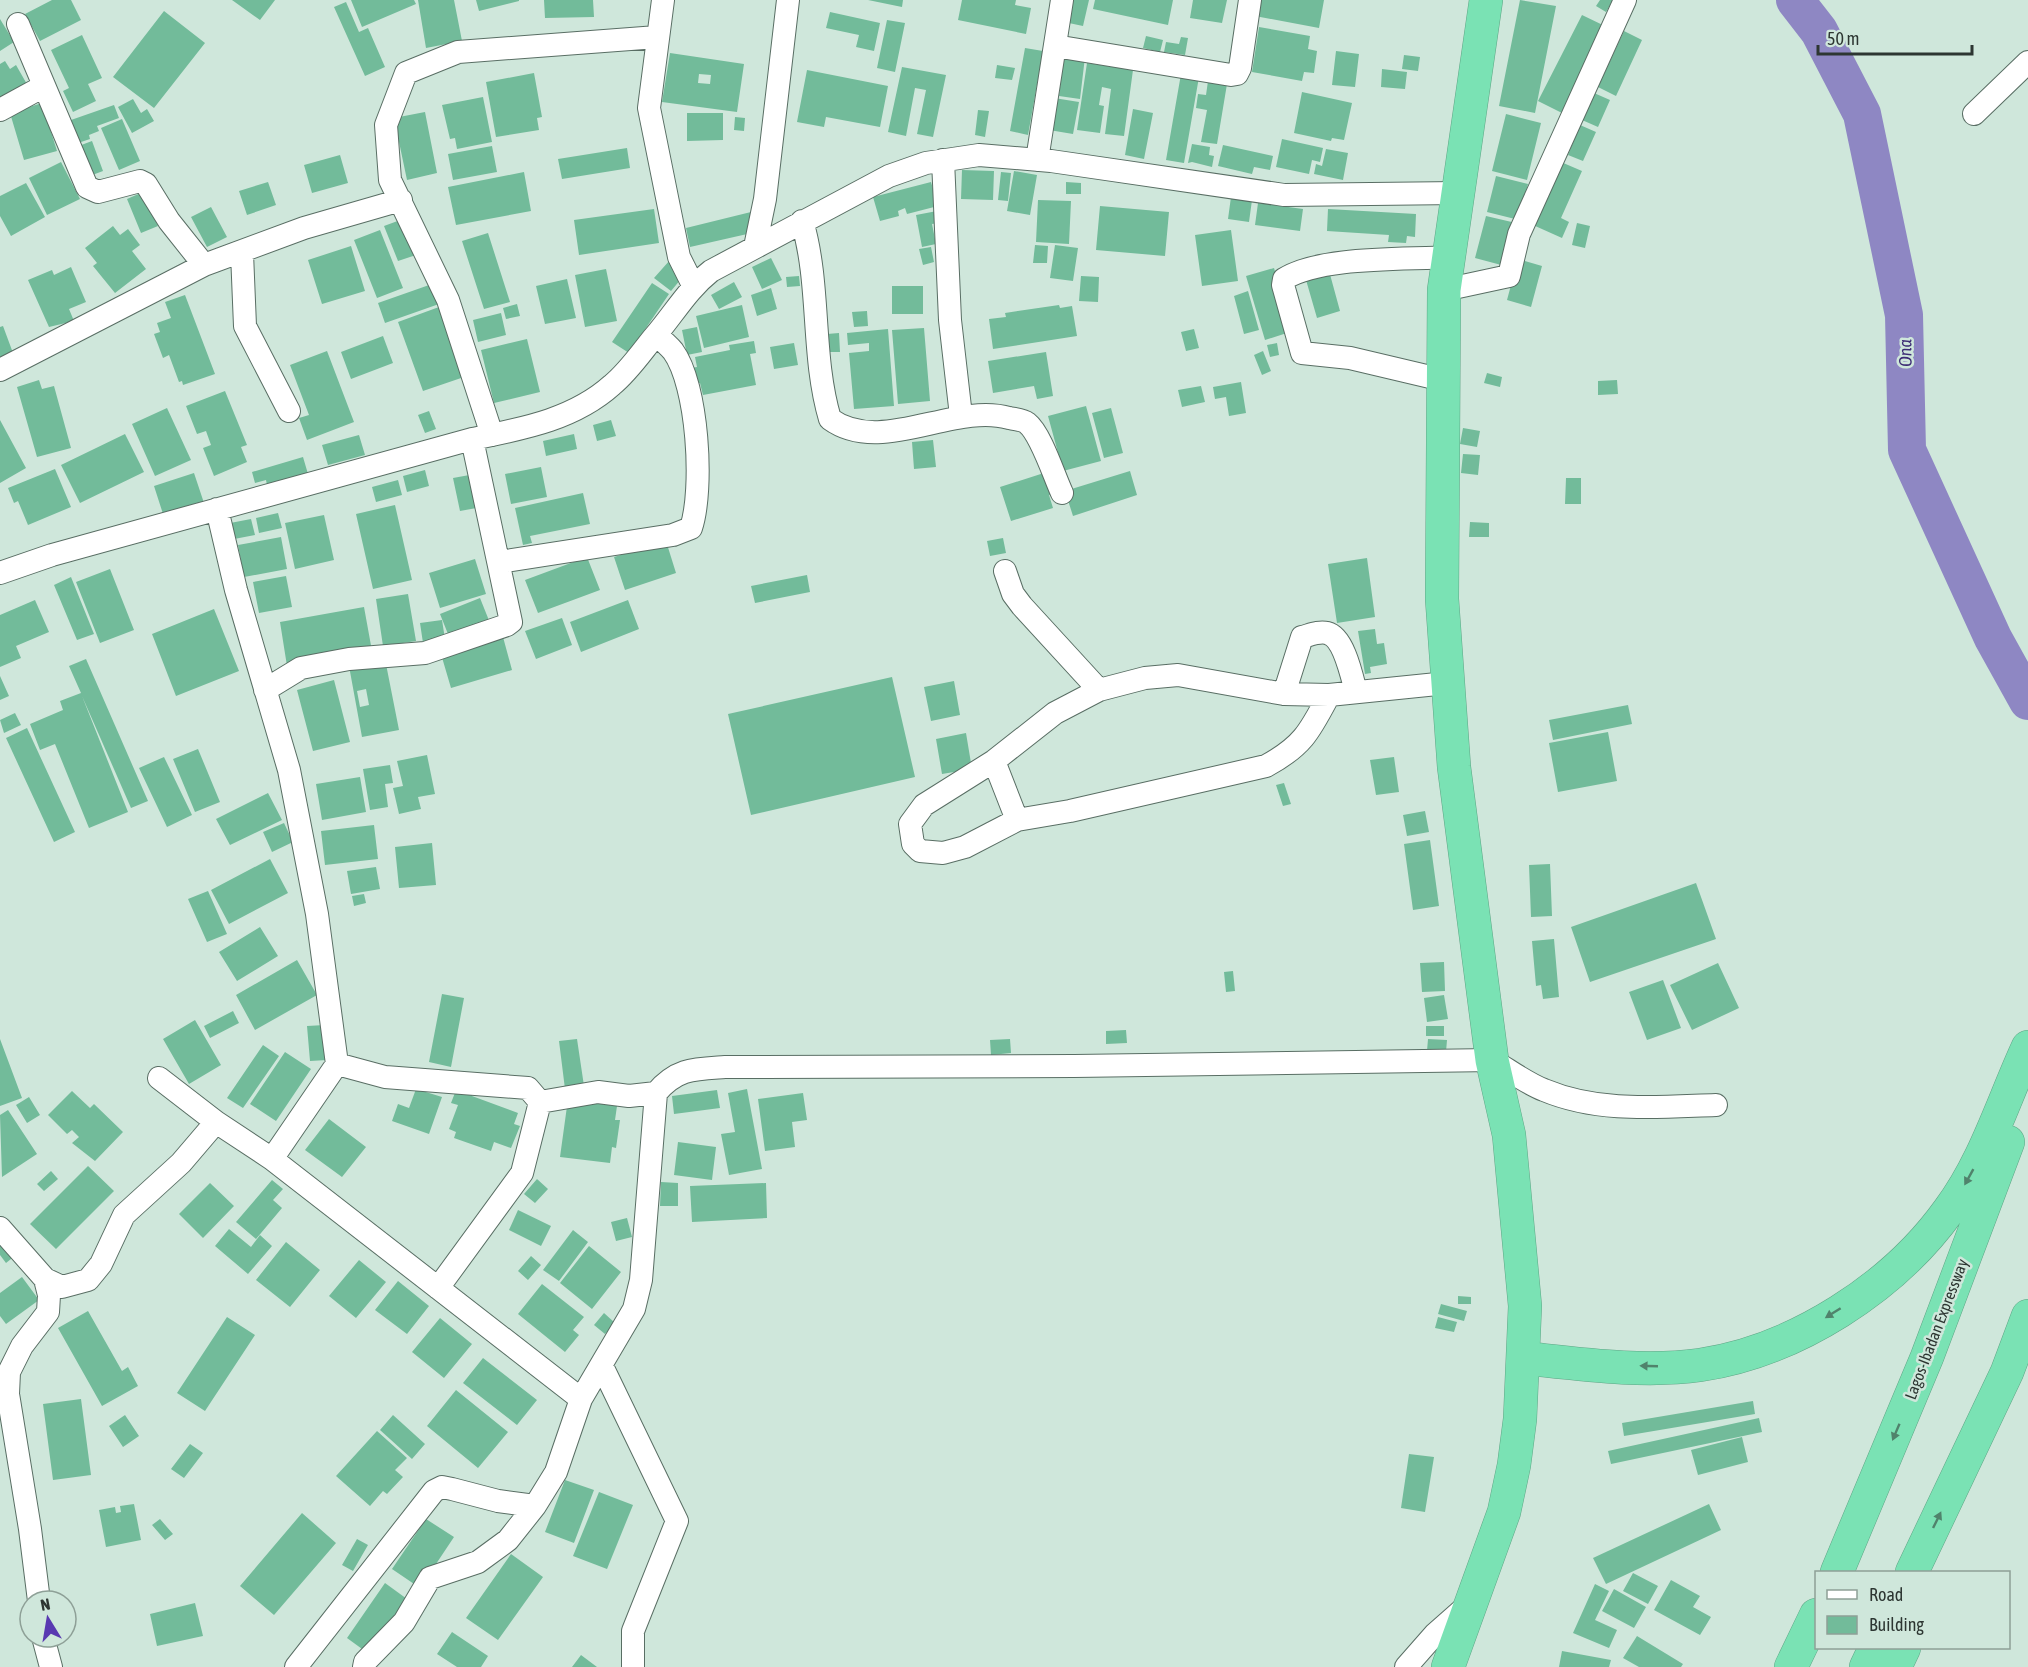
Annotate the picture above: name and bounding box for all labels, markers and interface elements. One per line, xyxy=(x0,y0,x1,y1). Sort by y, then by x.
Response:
scale bar xyxy=(1818,18,1972,56)
text: 50 m xyxy=(1827,28,1859,49)
water label: Ona xyxy=(1894,338,1916,367)
one-way arrow xyxy=(1964,1168,1974,1185)
street label: Lagos-Ibadan Expressway xyxy=(1901,1256,1972,1402)
one-way arrow xyxy=(1825,1307,1842,1318)
one-way arrow xyxy=(1640,1362,1659,1371)
one-way arrow xyxy=(1891,1424,1900,1441)
one-way arrow xyxy=(1932,1511,1941,1528)
legend xyxy=(1815,1571,2010,1649)
text: Road xyxy=(1869,1584,1903,1605)
north arrow xyxy=(18,1589,78,1649)
text: N xyxy=(39,1595,51,1614)
text: Building xyxy=(1869,1614,1924,1635)

